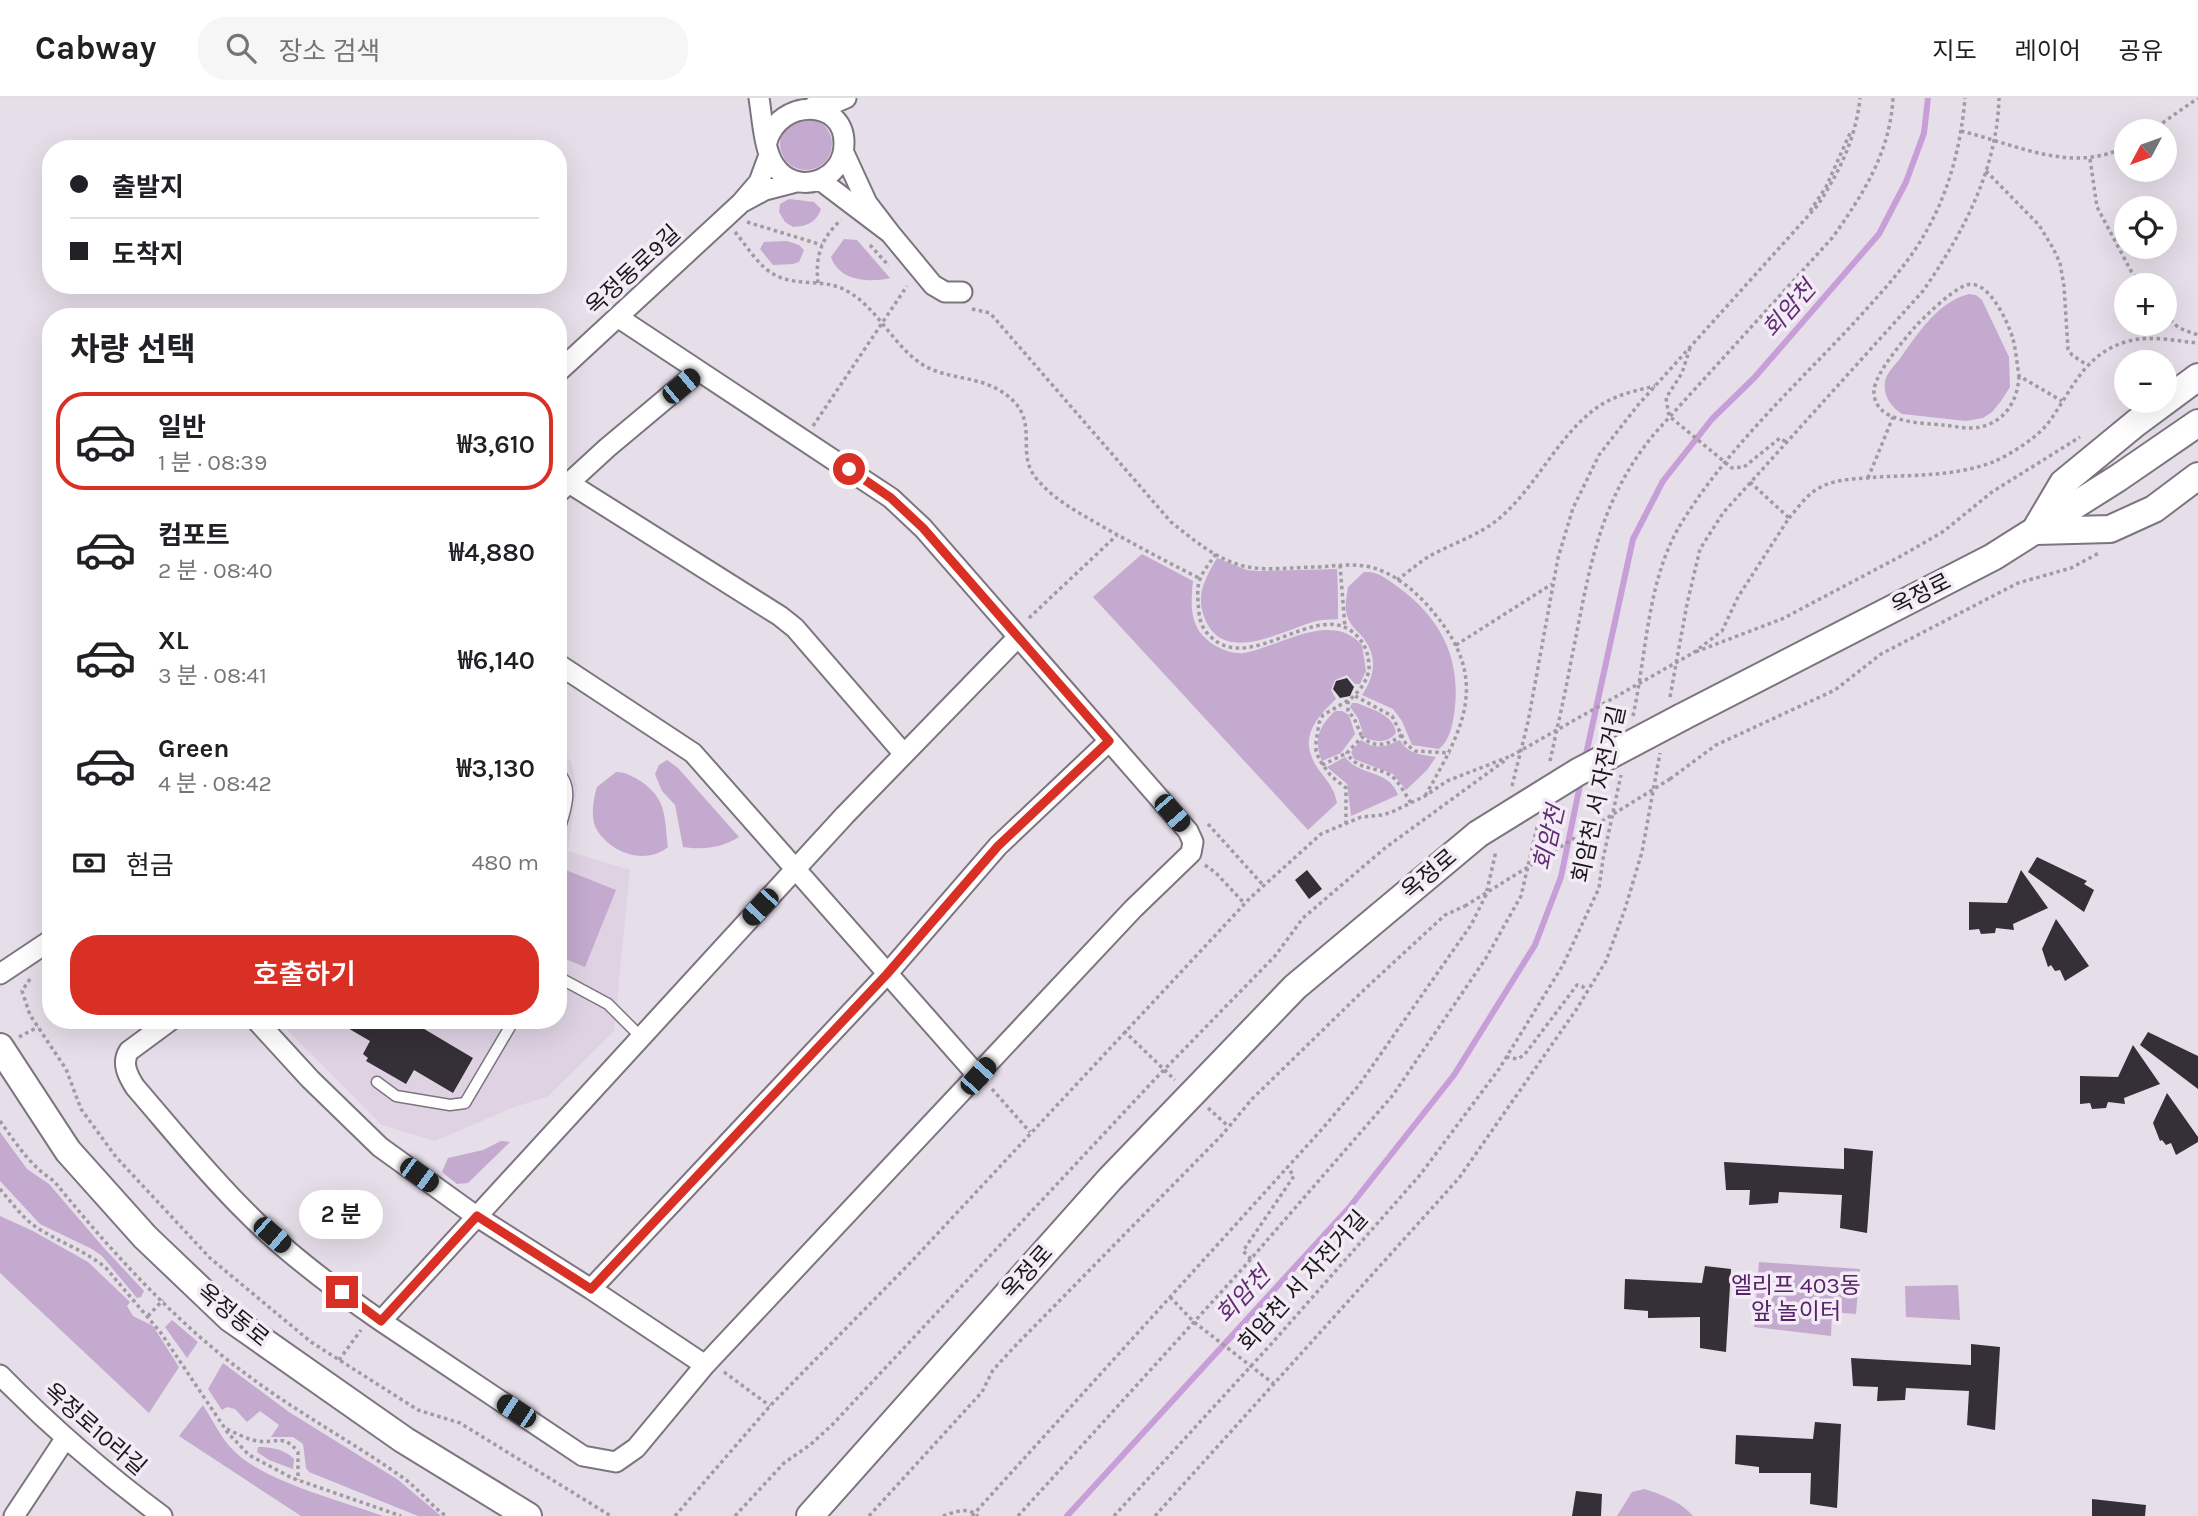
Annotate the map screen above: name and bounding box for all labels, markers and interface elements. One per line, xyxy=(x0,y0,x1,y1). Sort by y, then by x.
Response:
search box xyxy=(198,17,688,80)
text: Cabway xyxy=(35,29,156,67)
icon: search xyxy=(222,29,260,67)
text: 장소 검색 xyxy=(278,36,380,67)
text: 지도 xyxy=(1932,37,1977,65)
text: 레이어 xyxy=(2015,37,2081,65)
text: 공유 xyxy=(2119,37,2163,65)
north arrow xyxy=(2114,119,2177,182)
map controls xyxy=(2114,119,2177,413)
text: 출발지 xyxy=(112,172,184,203)
button: locate xyxy=(2114,196,2177,259)
street label: 옥정동로9길 xyxy=(580,219,686,321)
text: 도착지 xyxy=(112,239,184,270)
water label: 회암천 xyxy=(1757,273,1823,343)
button: + xyxy=(2114,273,2177,336)
text: 차량 선택 xyxy=(70,331,196,368)
button: − xyxy=(2114,350,2177,413)
car xyxy=(659,364,704,408)
icon: car xyxy=(74,410,137,473)
text: 일반 xyxy=(158,412,206,443)
text: ₩3,610 xyxy=(457,429,535,460)
text: 1 분 · 08:39 xyxy=(158,449,267,476)
route start xyxy=(833,453,865,485)
icon: car xyxy=(74,518,137,581)
text: 컴포트 xyxy=(158,520,230,551)
text: ₩4,880 xyxy=(449,537,535,568)
text: 2 분 · 08:40 xyxy=(158,557,273,584)
street label: 옥정로 xyxy=(1887,568,1955,620)
text: XL xyxy=(158,625,189,656)
icon: car xyxy=(74,626,137,689)
text: ₩6,140 xyxy=(458,645,535,676)
text: 3 분 · 08:41 xyxy=(158,662,267,689)
street label: 회암천 서 자전거길 xyxy=(1567,703,1631,885)
text: Green xyxy=(158,733,230,764)
icon: car xyxy=(74,734,137,797)
text: ₩3,130 xyxy=(456,753,535,784)
text: 4 분 · 08:42 xyxy=(158,770,272,797)
car xyxy=(1151,790,1194,836)
water label: 회암천 xyxy=(1528,800,1571,873)
street label: 옥정로 xyxy=(1396,843,1462,905)
icon: cash xyxy=(70,844,108,882)
text: 480 m xyxy=(471,849,539,876)
text: 현금 xyxy=(126,850,174,881)
car xyxy=(738,884,783,930)
button: 호출하기 xyxy=(70,935,539,1015)
car xyxy=(957,1053,1000,1099)
car xyxy=(396,1154,443,1196)
callout: 2 분 xyxy=(300,1190,384,1240)
text: 2 분 xyxy=(321,1201,361,1228)
street label: 회암천 서 자전거길 xyxy=(1232,1205,1374,1357)
car xyxy=(250,1213,295,1257)
street label: 옥정로 xyxy=(996,1239,1058,1305)
water label: 회암천 xyxy=(1210,1261,1276,1329)
park label: 엘리프 403동 앞 놀이터 xyxy=(1731,1272,1861,1325)
route end xyxy=(326,1276,358,1308)
street label: 옥정동로 xyxy=(192,1278,274,1352)
street label: 옥정로10라길 xyxy=(38,1377,152,1481)
car xyxy=(493,1391,540,1431)

